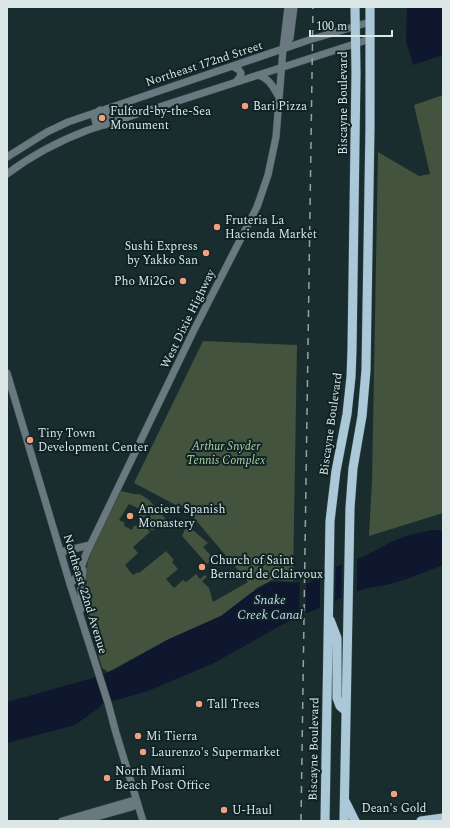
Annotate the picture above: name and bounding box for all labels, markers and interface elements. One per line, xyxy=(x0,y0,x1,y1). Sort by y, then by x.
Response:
scale bar xyxy=(310,12,392,38)
text: 100 m xyxy=(316,17,347,36)
street label: Northeast 172nd Street xyxy=(143,36,265,92)
street label: Biscayne Boulevard xyxy=(334,51,353,155)
place label: Bari Pizza xyxy=(253,97,307,116)
marker: Bari Pizza xyxy=(240,101,250,111)
place label: Fulford-by-the-Sea Monument xyxy=(110,102,211,135)
marker: Fulford-by-the-Sea Monument xyxy=(97,113,107,123)
place label: Fruteria La Hacienda Market xyxy=(225,211,317,244)
marker: Fruteria La Hacienda Market xyxy=(212,222,222,232)
place label: Sushi Express by Yakko San xyxy=(125,237,198,270)
marker: Sushi Express by Yakko San xyxy=(201,248,211,258)
street label: West Dixie Highway xyxy=(156,265,221,372)
place label: Pho Mi2Go xyxy=(114,272,175,291)
marker: Pho Mi2Go xyxy=(178,276,188,286)
street label: Biscayne Boulevard xyxy=(314,371,348,477)
place label: Tiny Town Development Center xyxy=(38,424,148,457)
marker: Tiny Town Development Center xyxy=(25,435,35,445)
park label: Arthur Snyder Tennis Complex xyxy=(187,437,266,470)
place label: Ancient Spanish Monastery xyxy=(138,500,225,533)
marker: Ancient Spanish Monastery xyxy=(125,511,135,521)
street label: Northeast 22nd Avenue xyxy=(58,532,112,656)
place label: Church of Saint Bernard de Clairvoux xyxy=(210,551,323,584)
marker: Church of Saint Bernard de Clairvoux xyxy=(197,562,207,572)
water label: Snake Creek Canal xyxy=(237,590,303,625)
place label: Tall Trees xyxy=(207,695,260,714)
street label: Biscayne Boulevard xyxy=(304,697,324,801)
marker: Tall Trees xyxy=(194,699,204,709)
place label: Mi Tierra xyxy=(146,727,198,746)
marker: Mi Tierra xyxy=(133,731,143,741)
place label: Laurenzo's Supermarket xyxy=(151,743,280,762)
marker: Laurenzo's Supermarket xyxy=(138,747,148,757)
place label: North Miami Beach Post Office xyxy=(115,762,210,795)
marker: North Miami Beach Post Office xyxy=(102,773,112,783)
marker: Dean's Gold xyxy=(389,789,399,799)
place label: Dean's Gold xyxy=(361,799,427,818)
place label: U-Haul xyxy=(232,801,272,820)
marker: U-Haul xyxy=(219,805,229,815)

